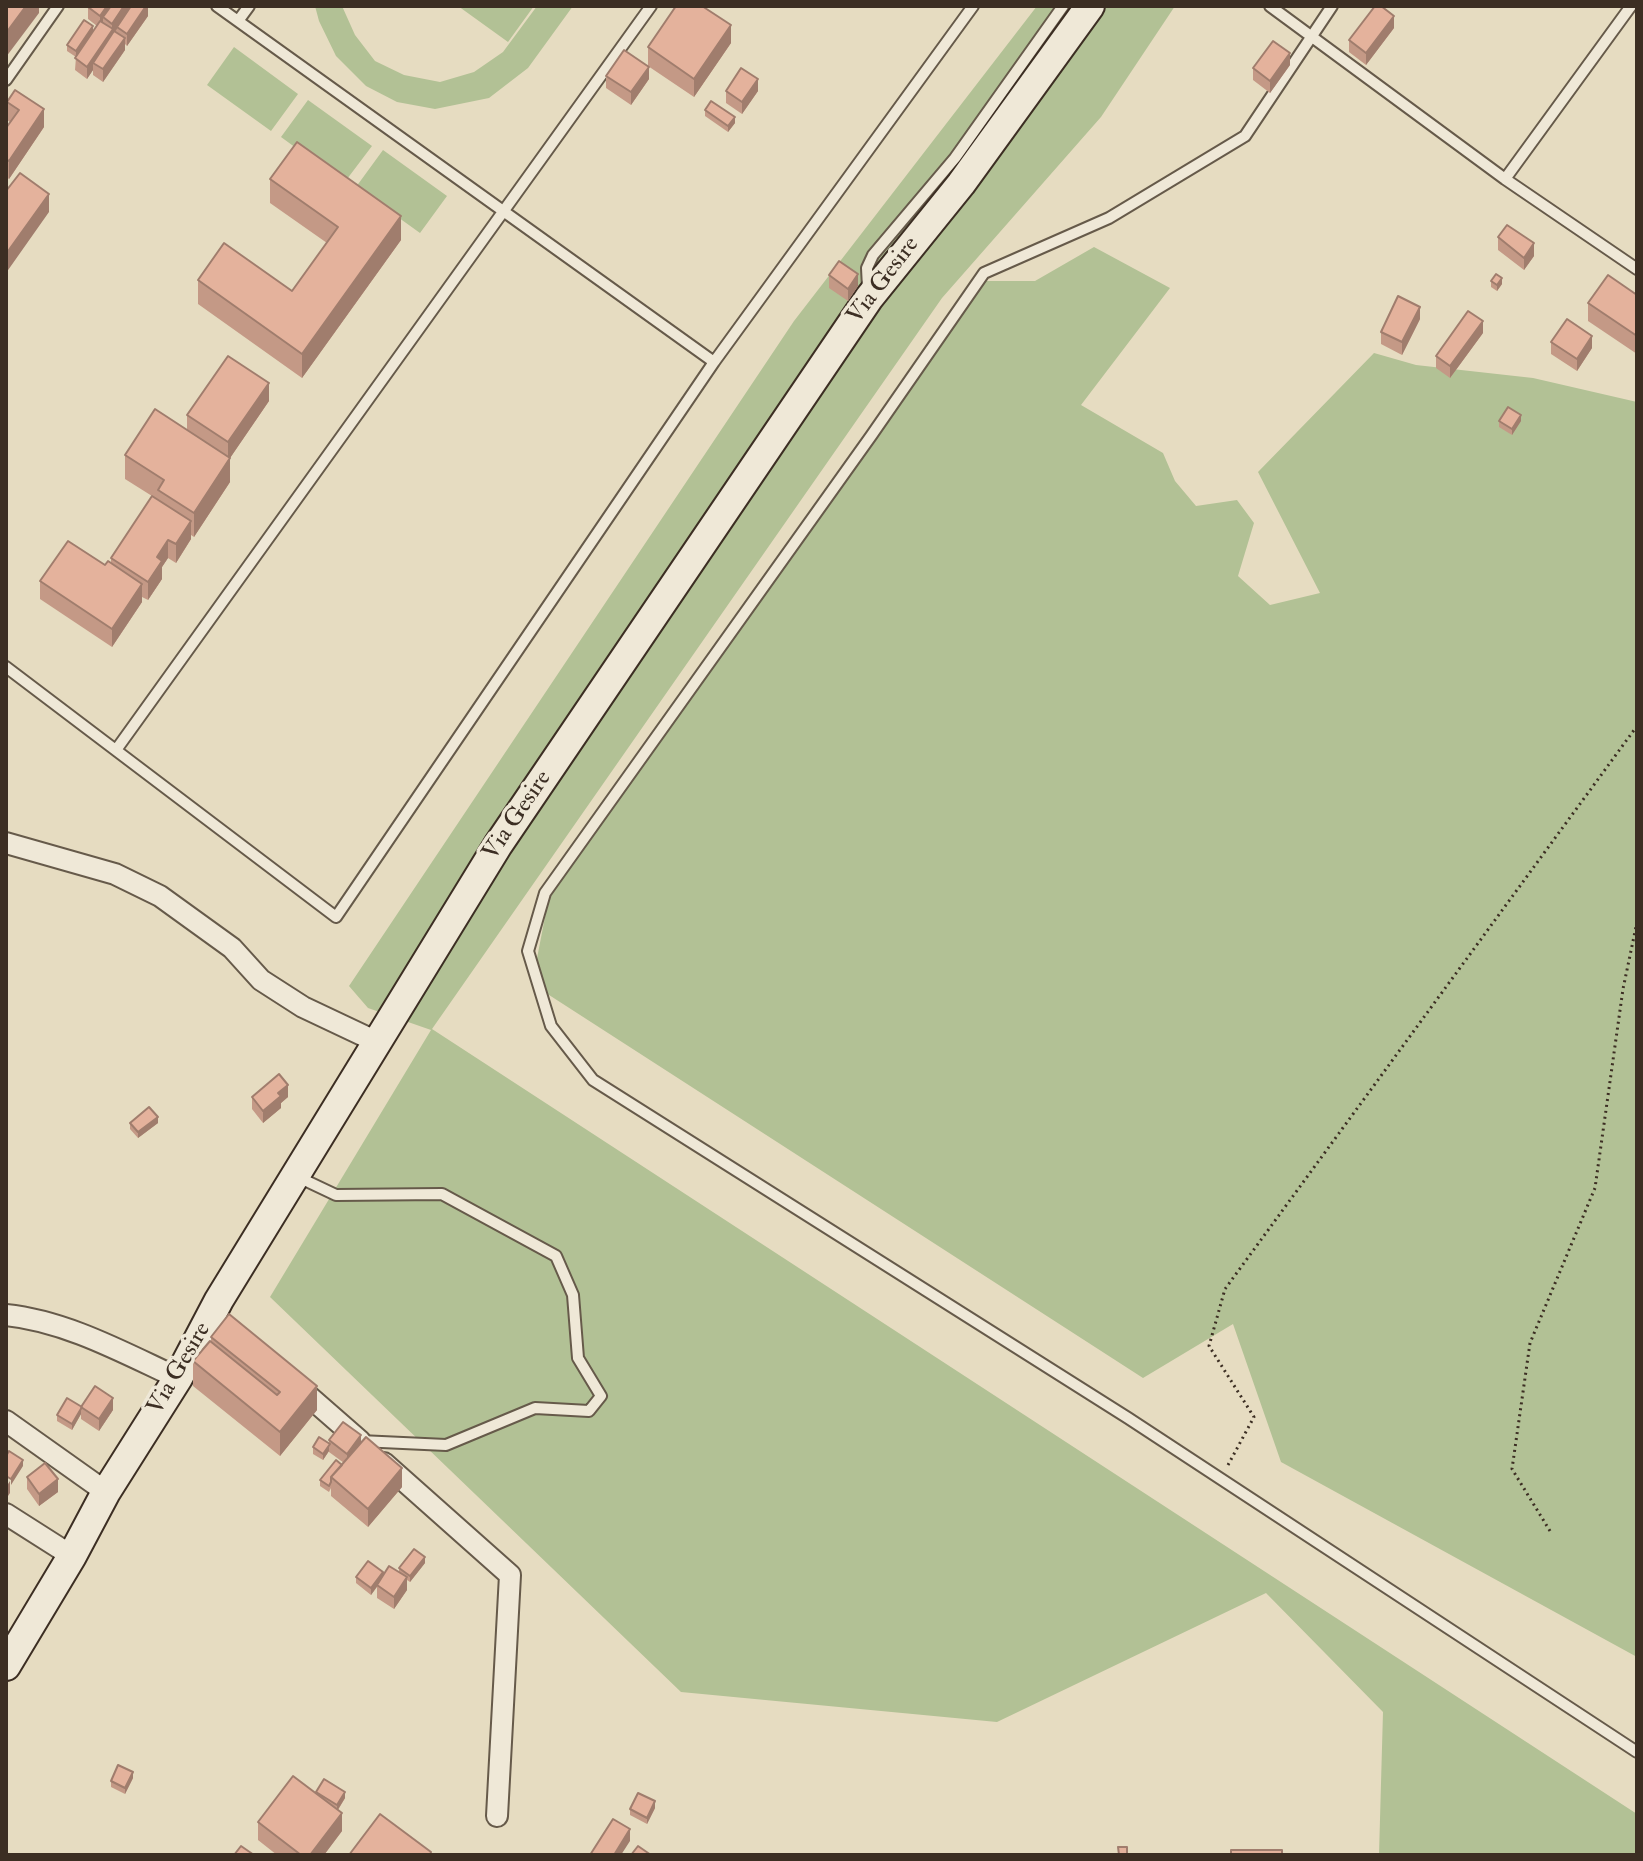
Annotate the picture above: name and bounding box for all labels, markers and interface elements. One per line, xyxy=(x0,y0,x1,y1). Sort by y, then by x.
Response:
street label: Via Gesire xyxy=(842,232,926,330)
street label: Via Gesire xyxy=(478,766,558,866)
street label: Via Gesire xyxy=(142,1318,218,1420)

